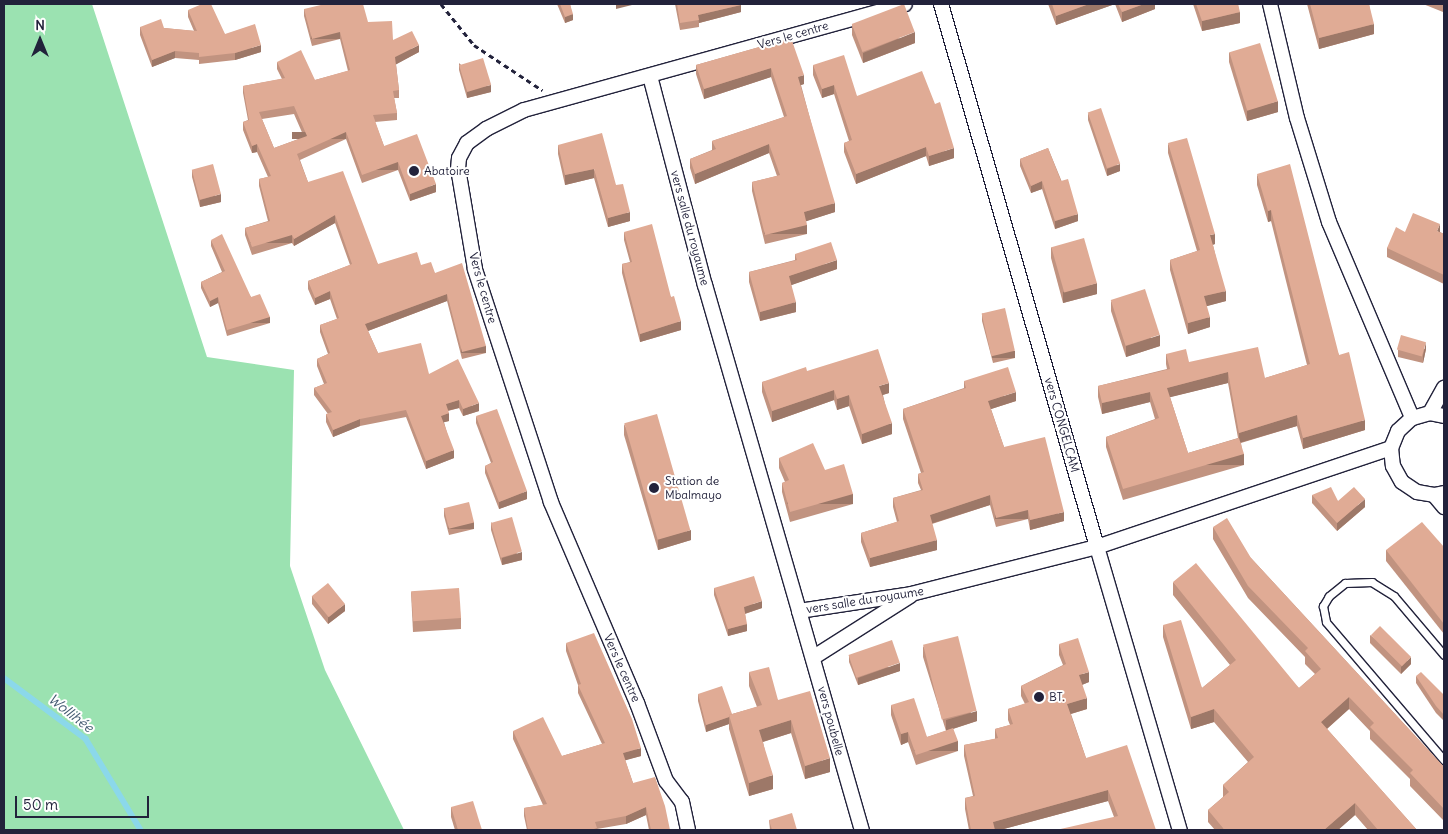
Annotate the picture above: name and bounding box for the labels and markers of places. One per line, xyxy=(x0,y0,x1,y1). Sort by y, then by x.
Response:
place label: Abatoire xyxy=(424,164,470,178)
marker: Abatoire xyxy=(408,165,420,177)
place label: Station de Mbalmayo xyxy=(665,474,722,502)
marker: Station de Mbalmayo xyxy=(647,481,661,495)
place label: BT. xyxy=(1049,690,1065,704)
marker: BT. xyxy=(1033,691,1045,703)

